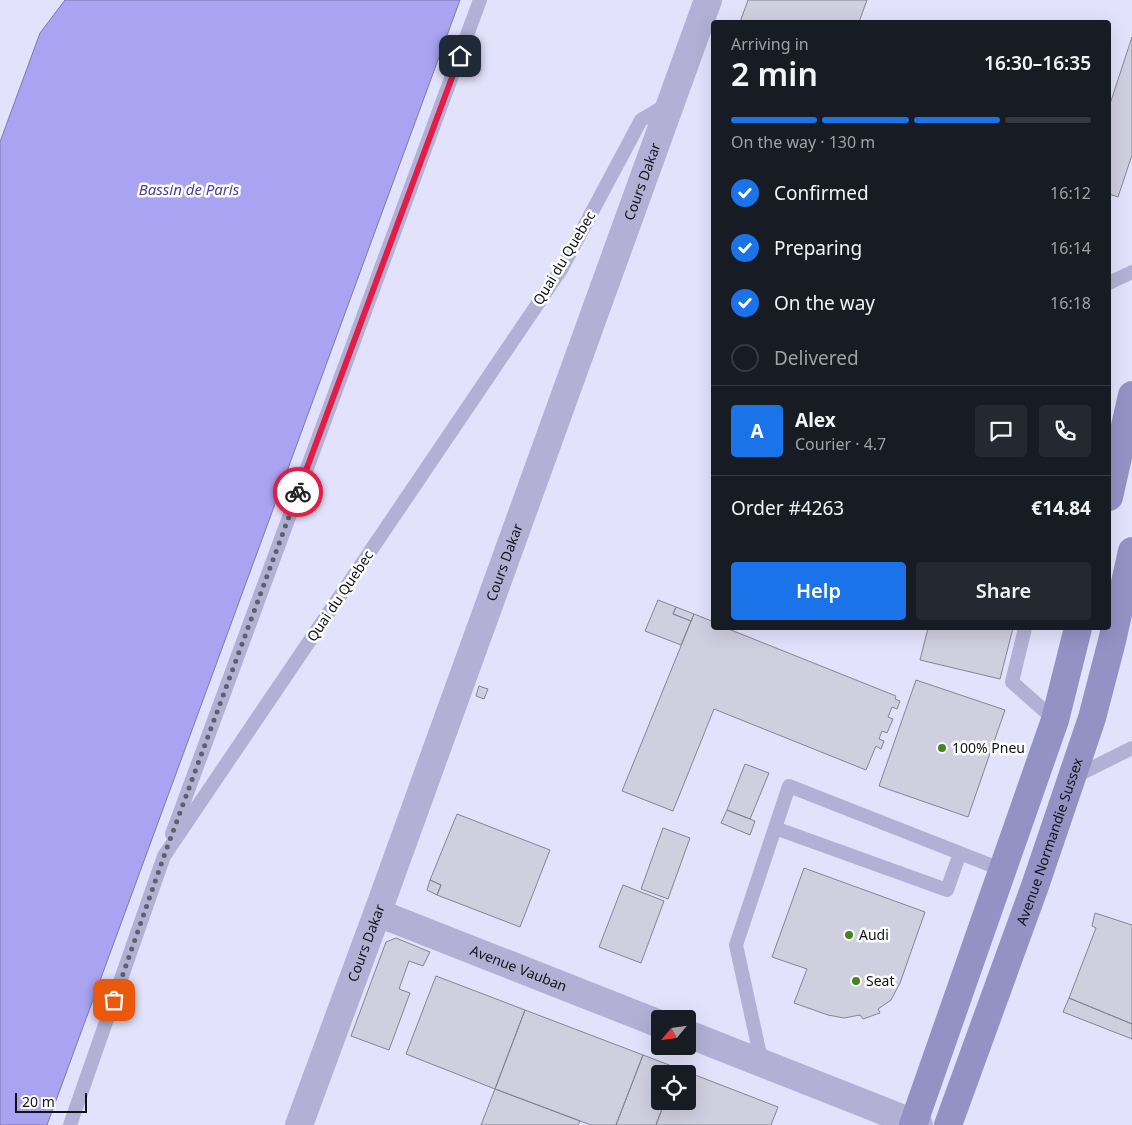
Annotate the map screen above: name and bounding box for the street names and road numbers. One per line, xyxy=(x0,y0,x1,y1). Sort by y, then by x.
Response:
street label: Cours Dakar xyxy=(619,140,665,223)
street label: Quai du Quebec xyxy=(528,207,599,308)
street label: Cours Dakar xyxy=(481,520,527,604)
street label: Quai du Quebec xyxy=(302,546,377,645)
street label: Avenue Normandie Sussex xyxy=(1011,755,1087,928)
street label: Cours Dakar xyxy=(343,901,389,984)
street label: Avenue Vauban xyxy=(467,940,570,995)

